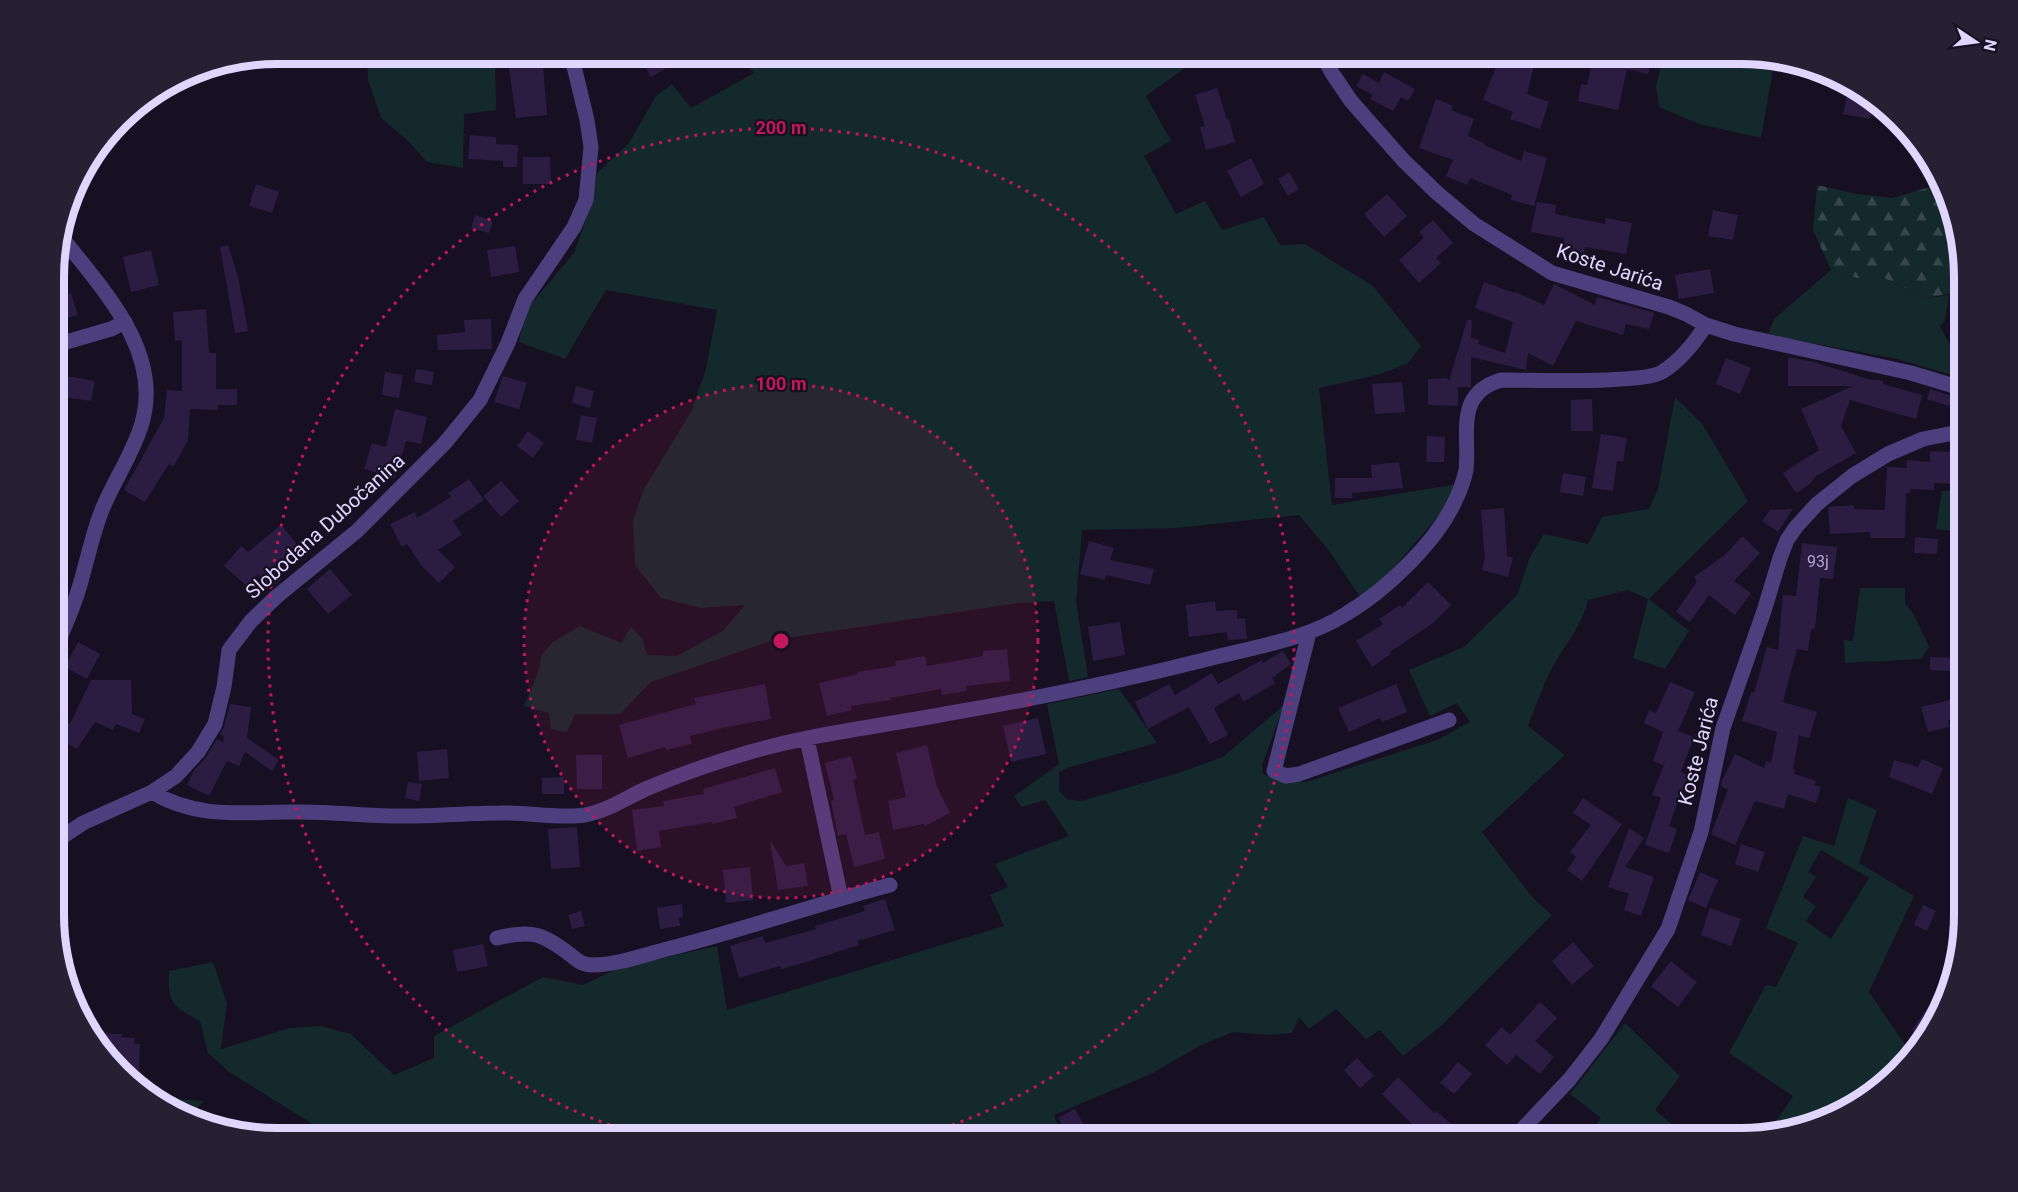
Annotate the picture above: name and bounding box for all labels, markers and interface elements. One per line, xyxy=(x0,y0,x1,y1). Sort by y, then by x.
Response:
north arrow xyxy=(1946,12,2006,72)
text: N xyxy=(1980,38,2001,53)
text: 200 m xyxy=(755,117,807,138)
street label: Koste Jarića xyxy=(1553,238,1667,296)
text: 100 m xyxy=(755,373,807,394)
street label: Slobodana Dubočanina xyxy=(241,448,409,604)
house number: 93j xyxy=(1807,552,1829,571)
centre of rings xyxy=(771,631,791,651)
street label: Koste Jarića xyxy=(1673,694,1723,808)

